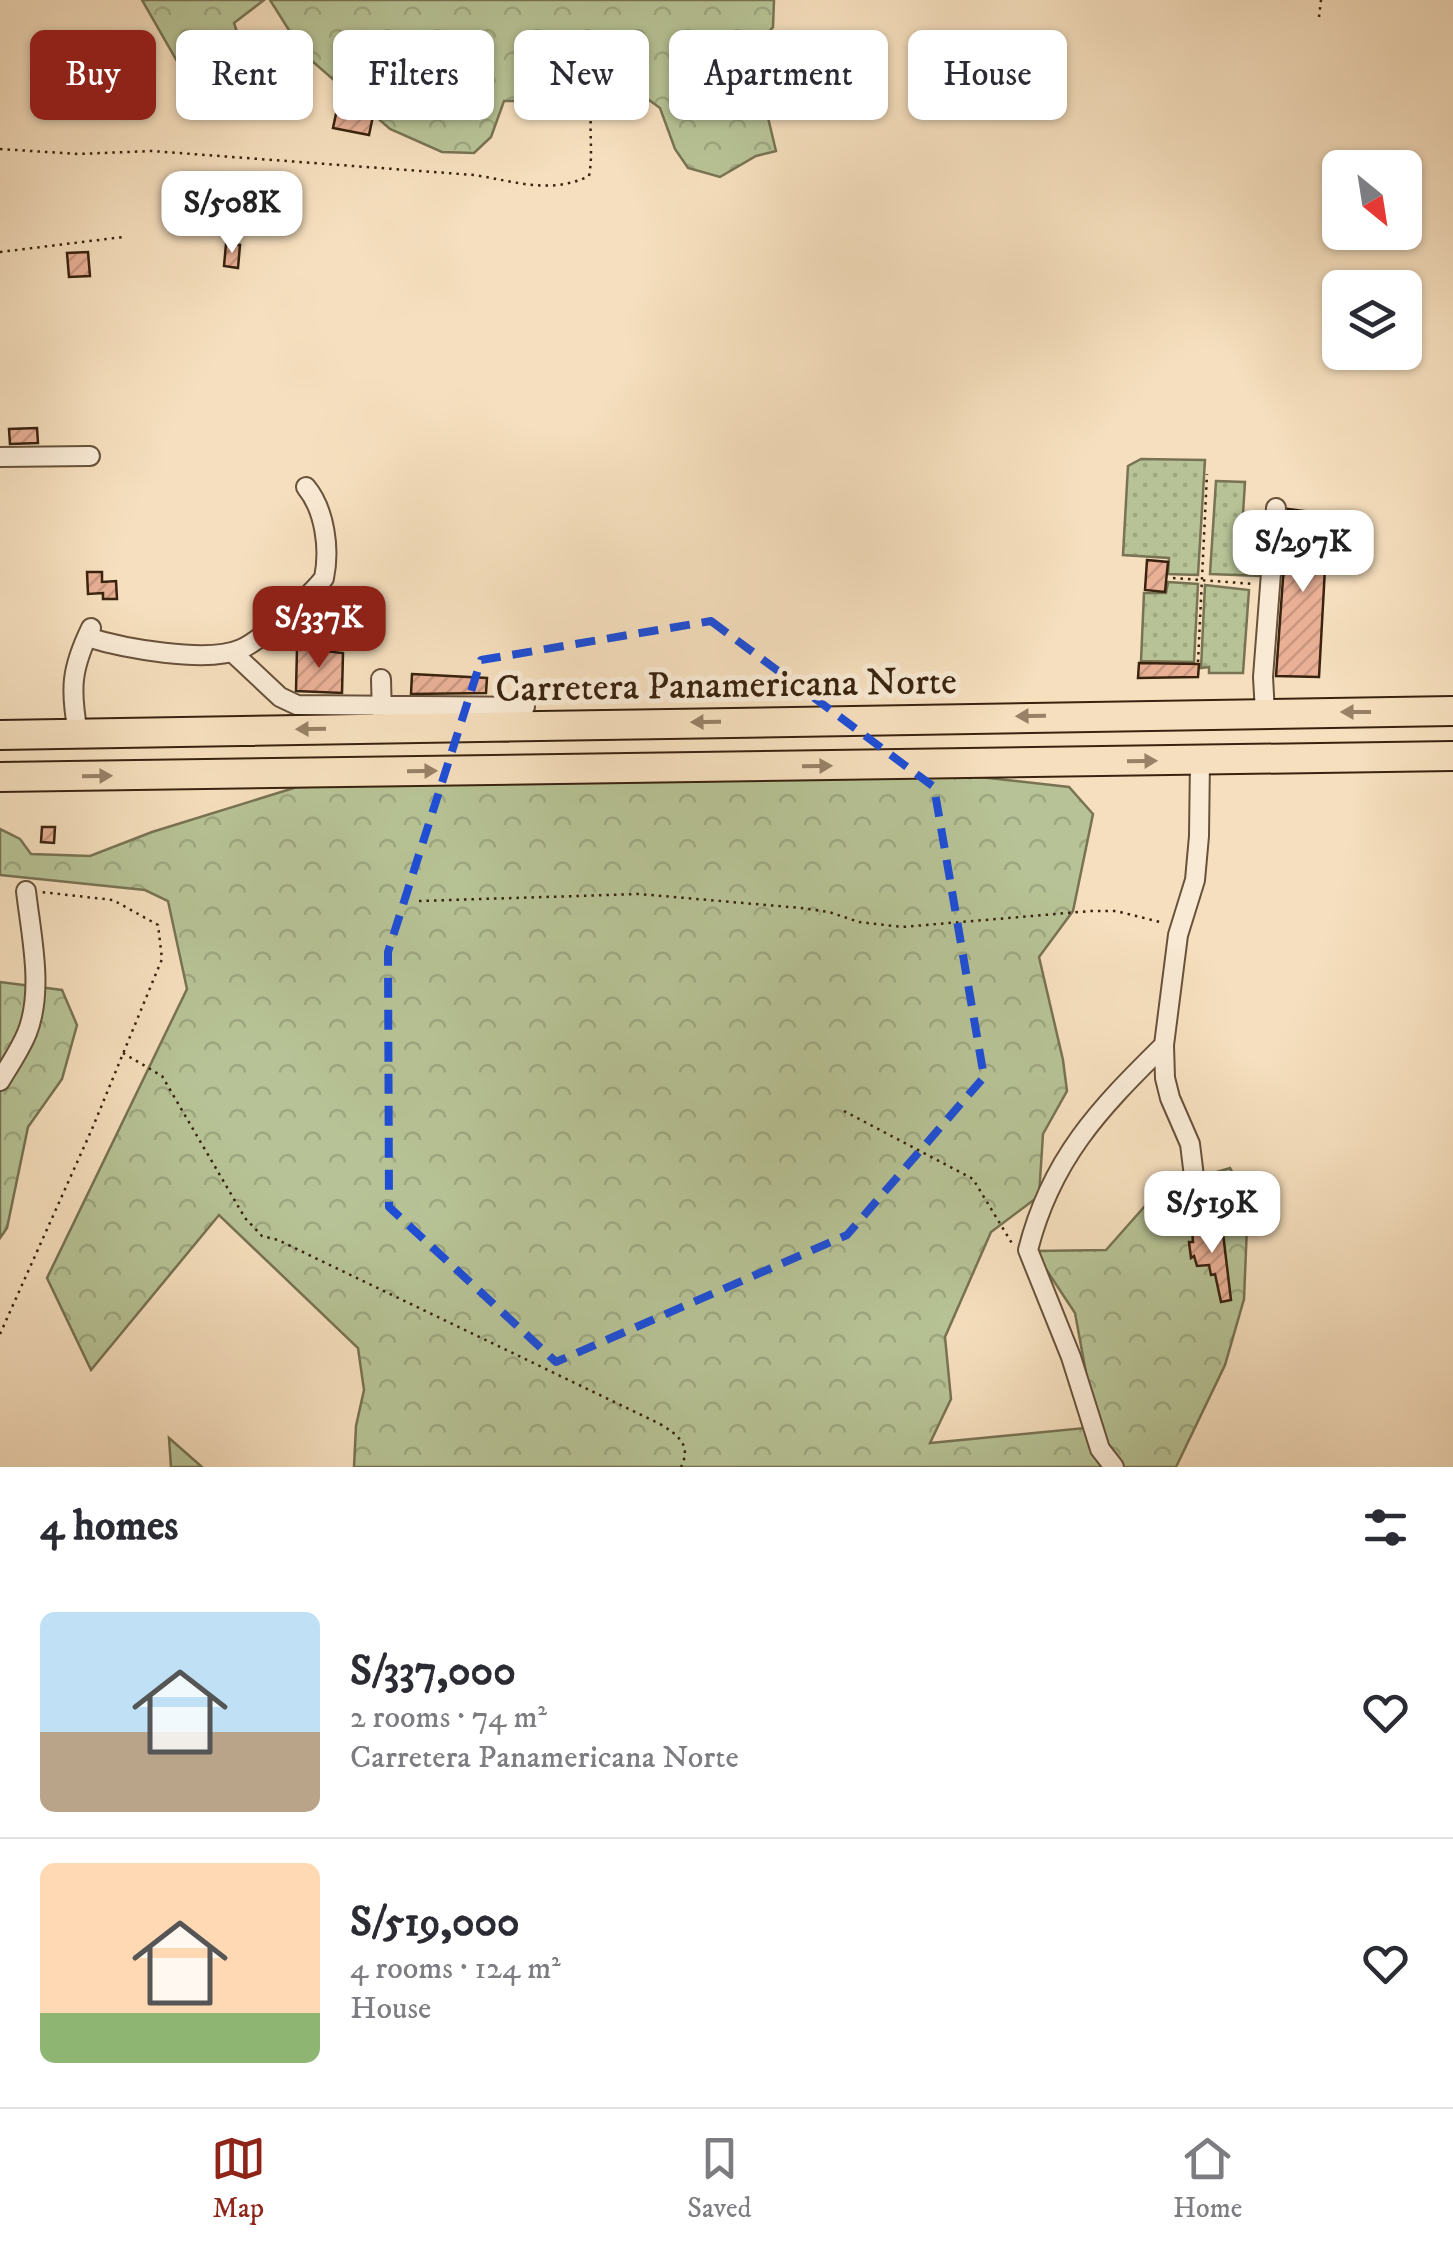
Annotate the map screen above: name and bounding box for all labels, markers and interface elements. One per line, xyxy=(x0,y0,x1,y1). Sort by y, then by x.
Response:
chip: Buy xyxy=(30,30,156,120)
chip: Rent xyxy=(176,30,313,120)
chip: Filters xyxy=(333,30,494,120)
chip: New xyxy=(514,30,649,120)
chip: Apartment xyxy=(669,30,888,120)
chip: House xyxy=(908,30,1067,120)
north arrow xyxy=(1322,150,1422,250)
map controls xyxy=(1322,150,1422,370)
pin: S/508K xyxy=(151,171,313,256)
text: S/508K xyxy=(183,183,281,223)
button: layers xyxy=(1322,270,1422,370)
pin: S/297K xyxy=(1222,510,1384,595)
text: S/297K xyxy=(1255,522,1351,562)
pin: S/337K xyxy=(238,586,400,671)
text: S/337K xyxy=(275,598,363,638)
street label: Carretera Panamericana Norte xyxy=(495,658,957,714)
one-way arrow xyxy=(1339,704,1371,720)
one-way arrow xyxy=(1014,708,1046,724)
one-way arrow xyxy=(689,714,721,730)
one-way arrow xyxy=(294,721,326,737)
one-way arrow xyxy=(1127,753,1159,769)
one-way arrow xyxy=(802,757,834,773)
one-way arrow xyxy=(407,763,439,779)
one-way arrow xyxy=(82,768,114,784)
pin: S/519K xyxy=(1131,1171,1293,1256)
text: S/519K xyxy=(1166,1183,1258,1223)
icon: filters xyxy=(1358,1500,1413,1555)
text: 4 homes xyxy=(40,1501,178,1553)
text: S/337,000 xyxy=(350,1646,516,1698)
icon: home xyxy=(120,1652,240,1772)
icon: heart xyxy=(1358,1685,1413,1740)
text: 2 rooms · 74 m² xyxy=(350,1698,547,1738)
text: Carretera Panamericana Norte xyxy=(350,1738,739,1778)
text: S/519,000 xyxy=(350,1897,520,1949)
icon: home xyxy=(120,1903,240,2023)
icon: heart xyxy=(1358,1936,1413,1991)
text: 4 rooms · 124 m² xyxy=(350,1949,561,1989)
text: House xyxy=(350,1989,431,2029)
tab: Map xyxy=(211,2131,266,2226)
tab: Saved xyxy=(687,2131,752,2226)
tab: Home xyxy=(1173,2131,1242,2226)

